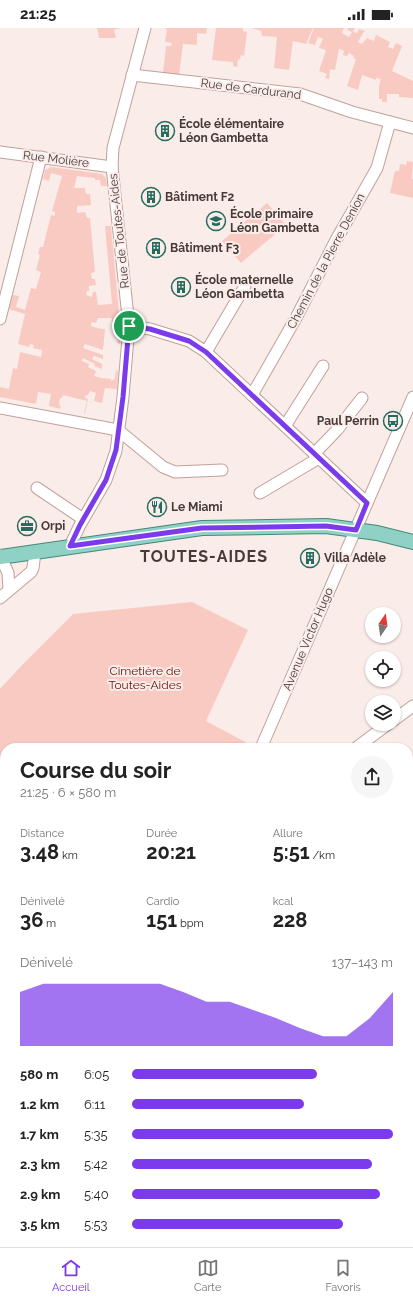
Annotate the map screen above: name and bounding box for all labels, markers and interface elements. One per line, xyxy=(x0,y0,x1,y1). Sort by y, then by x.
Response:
text: 21:25 xyxy=(20,5,56,23)
street label: Rue de Cardurand xyxy=(200,76,302,102)
place label: École élémentaire Léon Gambetta xyxy=(179,116,284,145)
building icon: École élémentaire Léon Gambetta xyxy=(154,120,176,142)
street label: Rue Molière xyxy=(22,148,90,170)
street label: Rue de Toutes-Aides xyxy=(106,173,132,289)
building icon: Bâtiment F2 xyxy=(140,186,162,208)
place label: Bâtiment F2 xyxy=(165,190,234,204)
street label: Chemin de la Pierre Denion xyxy=(284,191,368,331)
place label: École primaire Léon Gambetta xyxy=(230,206,319,235)
school or university icon: École primaire Léon Gambetta xyxy=(205,210,227,232)
building icon: Bâtiment F3 xyxy=(145,237,167,259)
place label: Bâtiment F3 xyxy=(170,241,239,255)
place label: École maternelle Léon Gambetta xyxy=(195,272,294,301)
building icon: École maternelle Léon Gambetta xyxy=(170,276,192,298)
pin xyxy=(112,309,146,343)
icon: arrive xyxy=(118,315,140,337)
bus stop icon: Paul Perrin xyxy=(382,410,404,432)
place label: Paul Perrin xyxy=(317,414,379,428)
restaurant icon: Le Miami xyxy=(146,496,168,518)
place label: Le Miami xyxy=(171,500,223,514)
office icon: Orpi xyxy=(16,515,38,537)
place label: Orpi xyxy=(41,519,65,533)
district label: TOUTES-AIDES xyxy=(140,547,268,566)
building icon: Villa Adèle xyxy=(299,547,321,569)
place label: Villa Adèle xyxy=(324,551,386,565)
street label: Avenue Victor Hugo xyxy=(280,585,336,693)
north arrow xyxy=(365,607,401,643)
map controls xyxy=(365,607,401,731)
button: locate xyxy=(365,651,401,687)
park label: Cimetière de Toutes-Aides xyxy=(108,664,182,692)
button: layers xyxy=(365,695,401,731)
button: share xyxy=(351,756,393,798)
text: Course du soir xyxy=(20,757,171,783)
text: 21:25 · 6 × 580 m xyxy=(20,785,116,800)
text: Distance xyxy=(20,827,64,840)
text: Durée xyxy=(146,827,177,840)
text: Allure xyxy=(273,827,303,840)
text: 3.48 xyxy=(20,840,59,864)
text: 20:21 xyxy=(146,840,196,864)
text: 5:51 xyxy=(273,840,310,864)
text: km xyxy=(59,849,78,862)
text: /km xyxy=(310,849,335,862)
text: Dénivelé xyxy=(20,895,65,908)
text: Cardio xyxy=(146,895,179,908)
text: kcal xyxy=(273,895,293,908)
text: 36 xyxy=(20,908,43,932)
text: 151 xyxy=(146,908,177,932)
text: 228 xyxy=(273,908,307,932)
text: m xyxy=(43,917,56,930)
text: bpm xyxy=(177,917,204,930)
text: Dénivelé xyxy=(20,955,73,970)
text: 137–143 m xyxy=(332,955,393,970)
text: 580 m xyxy=(20,1067,58,1082)
text: 6:05 xyxy=(84,1067,109,1082)
text: 1.2 km xyxy=(20,1097,59,1112)
text: 6:11 xyxy=(84,1097,105,1112)
text: 1.7 km xyxy=(20,1127,59,1142)
text: 5:35 xyxy=(84,1127,108,1142)
text: 2.3 km xyxy=(20,1157,60,1172)
text: 5:42 xyxy=(84,1157,107,1172)
text: 2.9 km xyxy=(20,1187,60,1202)
text: 5:40 xyxy=(84,1187,109,1202)
text: 3.5 km xyxy=(20,1217,60,1232)
text: 5:53 xyxy=(84,1217,108,1232)
tab: Accueil xyxy=(52,1257,90,1294)
tab: Carte xyxy=(194,1257,221,1294)
tab: Favoris xyxy=(326,1257,361,1294)

